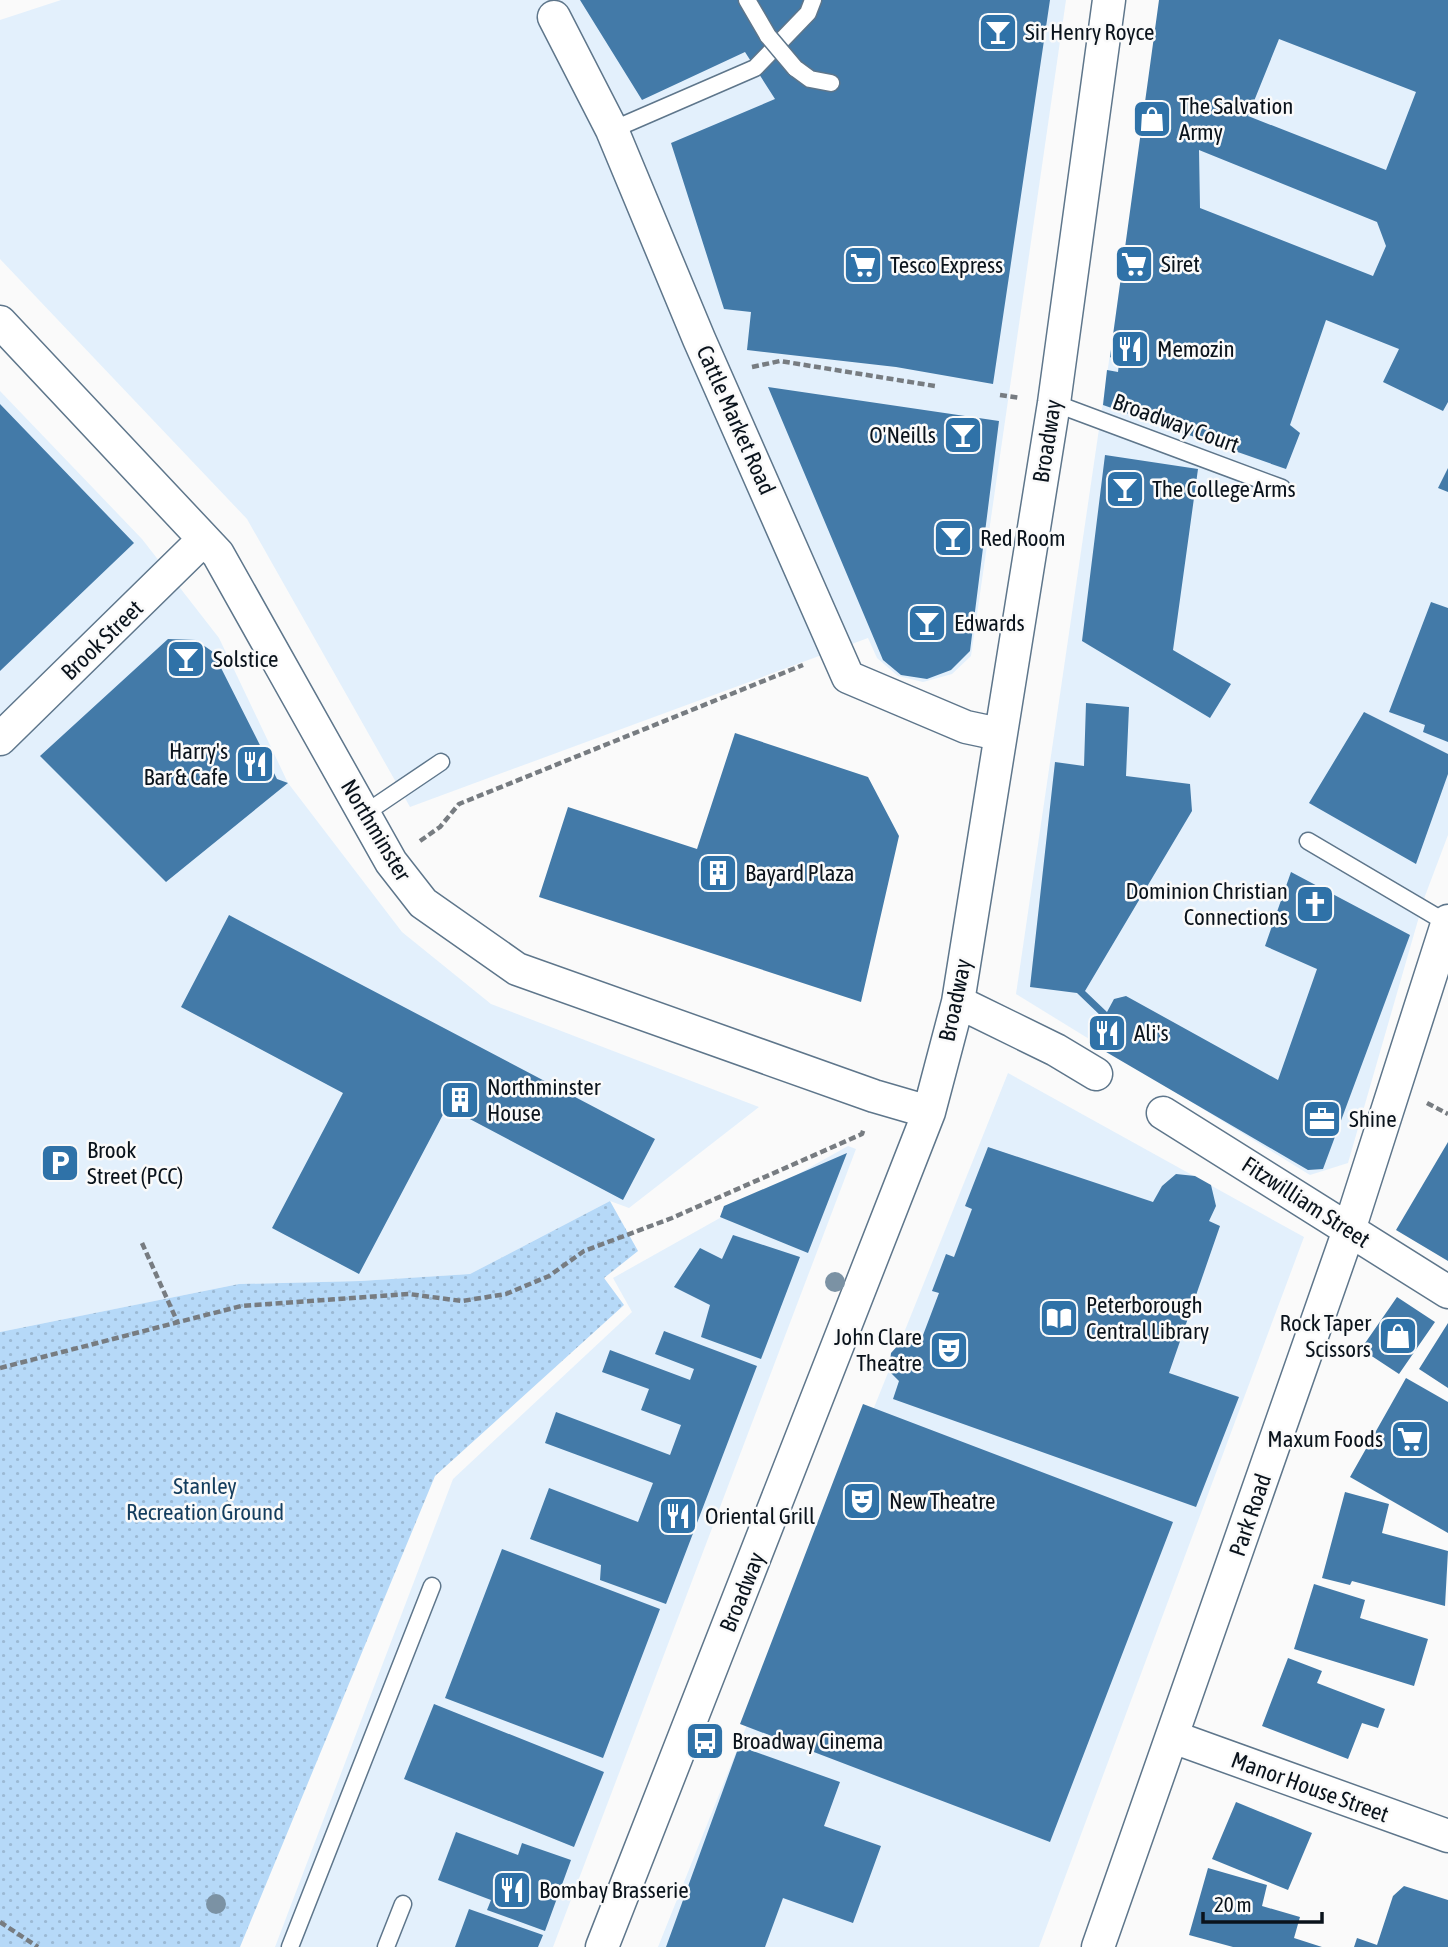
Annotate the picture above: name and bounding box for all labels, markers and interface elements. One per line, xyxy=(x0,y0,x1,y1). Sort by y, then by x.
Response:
bar icon: Sir Henry Royce xyxy=(977,11,1019,53)
place label: Sir Henry Royce xyxy=(1025,19,1155,45)
place label: The Salvation Army xyxy=(1179,93,1293,145)
shop icon: The Salvation Army xyxy=(1131,98,1173,140)
supermarket icon: Siret xyxy=(1113,243,1155,285)
supermarket icon: Tesco Express xyxy=(842,244,884,286)
place label: Siret xyxy=(1161,251,1200,277)
place label: Tesco Express xyxy=(890,252,1003,278)
restaurant icon: Memozin xyxy=(1109,328,1151,370)
place label: Memozin xyxy=(1157,336,1235,362)
street label: Cattle Market Road xyxy=(691,341,781,499)
street label: Broadway Court xyxy=(1109,388,1243,458)
street label: Broadway xyxy=(1028,398,1066,484)
bar icon: O'Neills xyxy=(942,414,984,456)
place label: O'Neills xyxy=(869,422,936,448)
bar icon: The College Arms xyxy=(1104,468,1146,510)
place label: The College Arms xyxy=(1152,476,1296,502)
bar icon: Red Room xyxy=(932,517,974,559)
place label: Red Room xyxy=(980,525,1066,551)
street label: Brook Street xyxy=(56,595,148,685)
bar icon: Edwards xyxy=(906,602,948,644)
place label: Edwards xyxy=(954,610,1025,636)
bar icon: Solstice xyxy=(165,638,207,680)
place label: Solstice xyxy=(213,646,279,672)
place label: Harry's Bar & Cafe xyxy=(144,738,228,790)
restaurant icon: Harry's Bar & Cafe xyxy=(234,743,276,785)
street label: Northminster xyxy=(336,775,417,886)
building icon: Bayard Plaza xyxy=(697,852,739,894)
place label: Bayard Plaza xyxy=(745,860,854,886)
place label: Dominion Christian Connections xyxy=(1125,878,1288,930)
church icon: Dominion Christian Connections xyxy=(1294,883,1336,925)
street label: Broadway xyxy=(934,956,976,1044)
restaurant icon: Ali's xyxy=(1086,1012,1128,1054)
place label: Ali's xyxy=(1134,1020,1169,1046)
place label: Northminster House xyxy=(487,1074,602,1126)
building icon: Northminster House xyxy=(439,1079,481,1121)
office icon: Shine xyxy=(1301,1098,1343,1140)
place label: Shine xyxy=(1349,1106,1397,1132)
place label: Brook Street (PCC) xyxy=(87,1137,183,1189)
parking icon: Brook Street (PCC) xyxy=(39,1142,81,1184)
street label: Fitzwilliam Street xyxy=(1237,1151,1375,1253)
place label: Peterborough Central Library xyxy=(1086,1292,1209,1344)
library icon: Peterborough Central Library xyxy=(1038,1297,1080,1339)
place label: Rock Taper Scissors xyxy=(1280,1310,1372,1362)
shop icon: Rock Taper Scissors xyxy=(1377,1315,1419,1357)
place label: John Clare Theatre xyxy=(834,1324,922,1376)
theatre icon: John Clare Theatre xyxy=(928,1329,970,1371)
supermarket icon: Maxum Foods xyxy=(1389,1418,1431,1460)
place label: Maxum Foods xyxy=(1267,1426,1383,1452)
street label: Park Road xyxy=(1224,1470,1276,1560)
park label: Stanley Recreation Ground xyxy=(126,1473,284,1525)
theatre icon: New Theatre xyxy=(841,1480,883,1522)
place label: New Theatre xyxy=(889,1488,995,1514)
restaurant icon: Oriental Grill xyxy=(657,1495,699,1537)
place label: Oriental Grill xyxy=(705,1503,815,1529)
street label: Broadway xyxy=(714,1548,770,1636)
bus stop icon: Broadway Cinema xyxy=(684,1720,726,1762)
place label: Broadway Cinema xyxy=(732,1728,883,1754)
street label: Manor House Street xyxy=(1228,1746,1392,1828)
restaurant icon: Bombay Brasserie xyxy=(491,1869,533,1911)
place label: Bombay Brasserie xyxy=(539,1877,689,1903)
scale bar xyxy=(1203,1881,1322,1925)
text: 20 m xyxy=(1214,1892,1252,1916)

